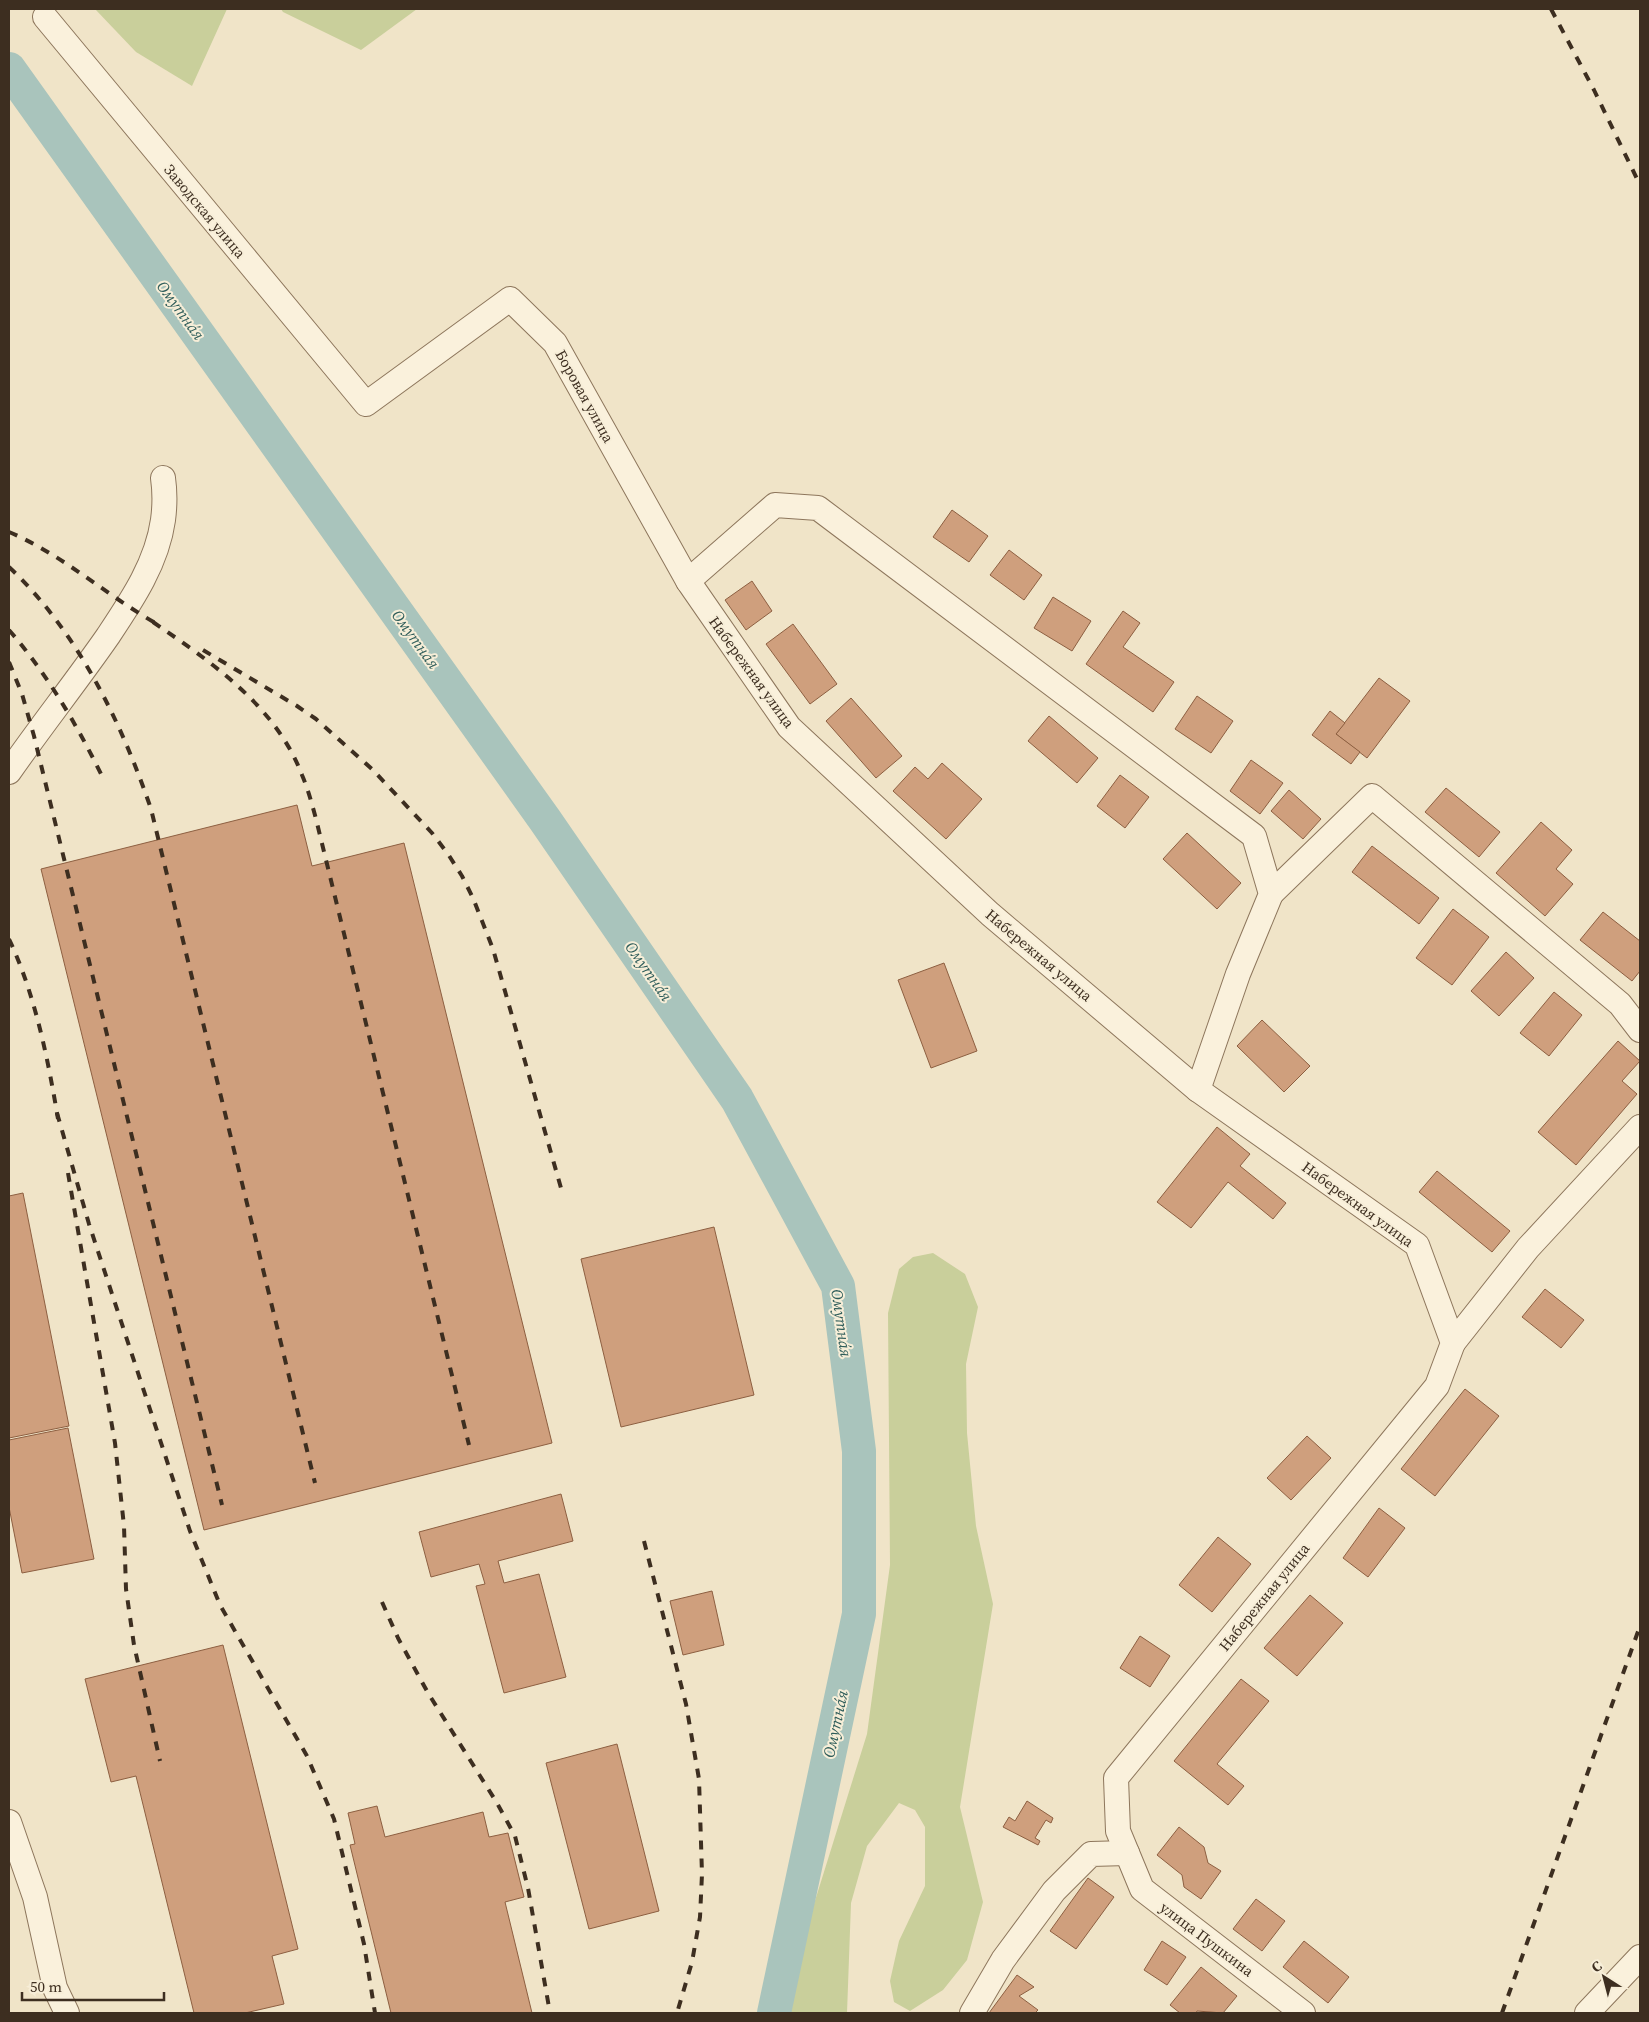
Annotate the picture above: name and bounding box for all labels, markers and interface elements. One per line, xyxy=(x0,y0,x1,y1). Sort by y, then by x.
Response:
street label: Заводская улица xyxy=(159,160,251,263)
water label: Омутна́я xyxy=(152,276,210,344)
street label: Боровая улица xyxy=(551,346,619,447)
water label: Омутна́я xyxy=(387,605,445,673)
street label: Набережная улица xyxy=(704,612,800,732)
street label: Набережная улица xyxy=(981,904,1097,1006)
water label: Омутна́я xyxy=(620,937,678,1005)
street label: Набережная улица xyxy=(1298,1156,1418,1252)
water label: Омутна́я xyxy=(826,1288,858,1358)
street label: Набережная улица xyxy=(1214,1538,1314,1655)
water label: Омутна́я xyxy=(817,1688,853,1760)
street label: улица Пушкина xyxy=(1156,1897,1259,1981)
north arrow xyxy=(1579,1952,1629,2002)
text: С xyxy=(1587,1956,1606,1977)
scale bar xyxy=(22,1970,165,2002)
text: 50 m xyxy=(30,1976,62,1997)

